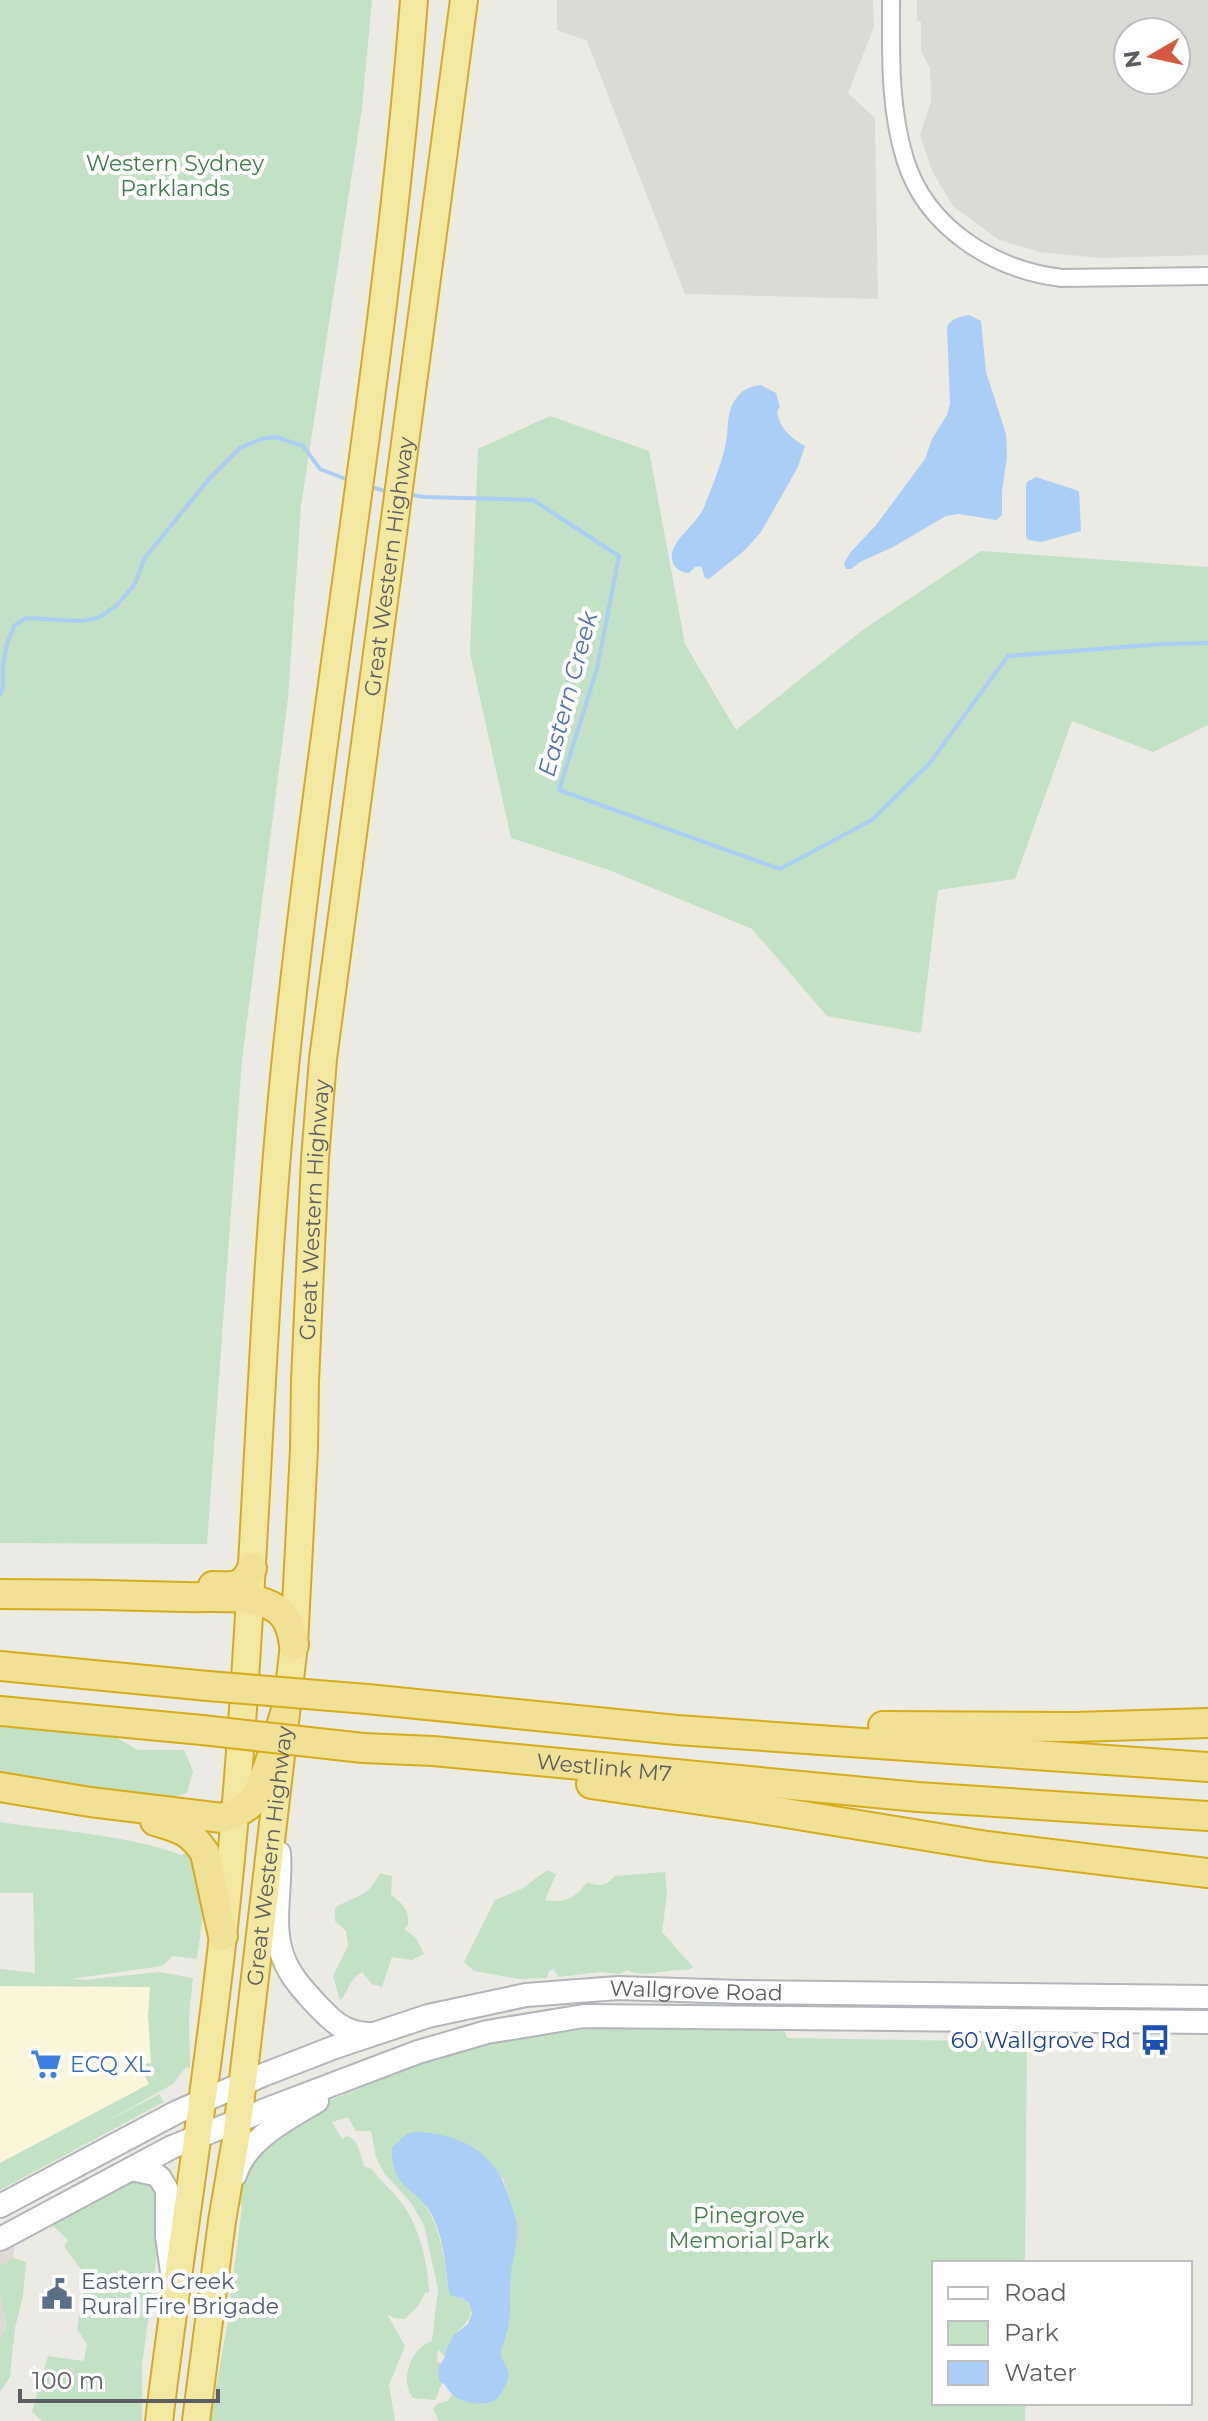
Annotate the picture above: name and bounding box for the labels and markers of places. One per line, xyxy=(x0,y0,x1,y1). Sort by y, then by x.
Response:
bus stop icon: 60 Wallgrove Rd xyxy=(1138,2023,1172,2057)
place label: 60 Wallgrove Rd xyxy=(951,2027,1131,2054)
supermarket icon: ECQ XL xyxy=(29,2047,63,2081)
place label: ECQ XL xyxy=(70,2051,151,2078)
place label: Eastern Creek Rural Fire Brigade xyxy=(81,2268,279,2320)
public building icon: Eastern Creek Rural Fire Brigade xyxy=(40,2277,74,2311)

